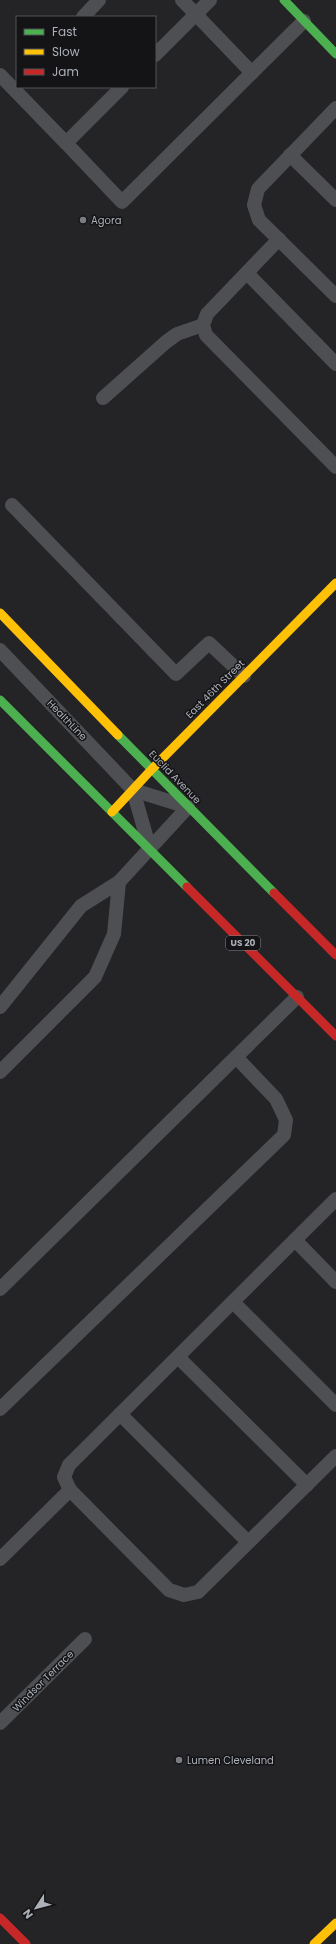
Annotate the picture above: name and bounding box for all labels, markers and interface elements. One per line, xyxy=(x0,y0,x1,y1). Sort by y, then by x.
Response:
legend xyxy=(16,16,156,88)
text: Fast xyxy=(52,23,77,40)
text: Slow xyxy=(52,43,80,60)
text: Jam xyxy=(52,63,79,80)
place label: Agora xyxy=(91,213,121,228)
marker: Agora xyxy=(78,215,88,225)
street label: East 46th Street xyxy=(182,656,248,722)
street label: HealthLine xyxy=(44,696,90,744)
street label: Euclid Avenue xyxy=(145,747,205,807)
road number: US 20 xyxy=(226,936,260,950)
street label: Windsor Terrace xyxy=(9,1647,77,1715)
place label: Lumen Cleveland xyxy=(187,1753,274,1768)
marker: Lumen Cleveland xyxy=(174,1755,184,1765)
north arrow xyxy=(16,1888,56,1928)
text: N xyxy=(19,1906,37,1922)

